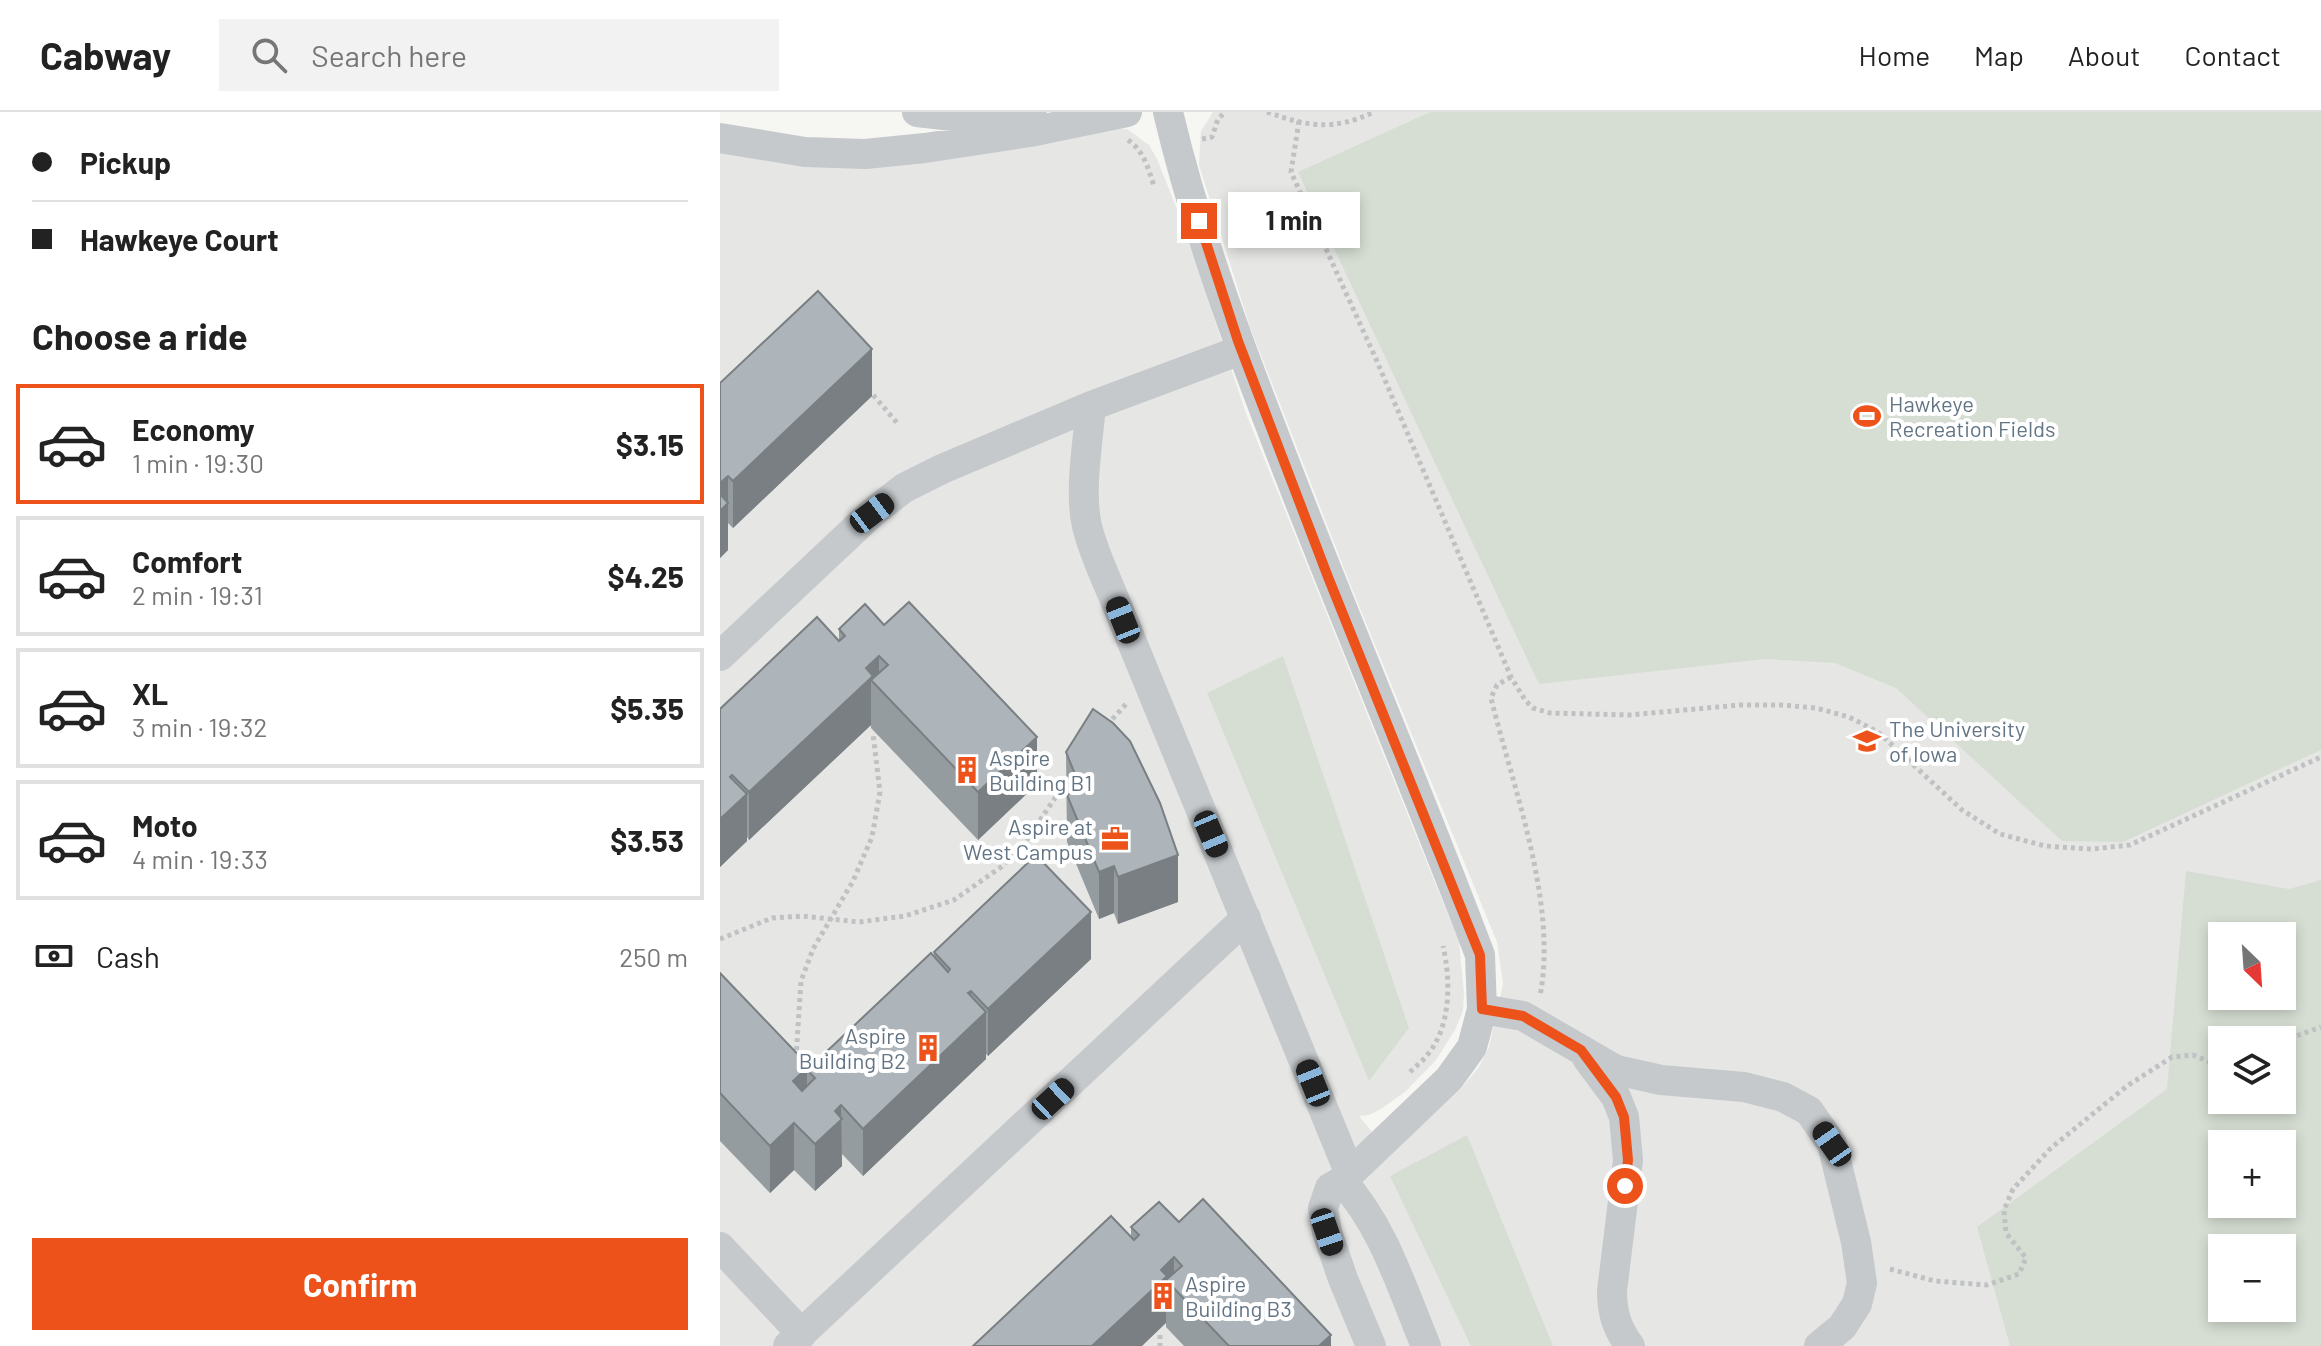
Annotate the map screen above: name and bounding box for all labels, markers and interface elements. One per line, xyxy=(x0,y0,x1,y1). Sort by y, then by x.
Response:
search box xyxy=(219,19,779,91)
text: Cabway xyxy=(40,32,171,78)
icon: search xyxy=(247,33,291,77)
text: Search here xyxy=(311,37,467,73)
text: Home xyxy=(1859,38,1930,72)
text: Map xyxy=(1974,38,2024,72)
text: About xyxy=(2068,38,2140,72)
text: Contact xyxy=(2184,38,2281,72)
text: Pickup xyxy=(80,144,171,180)
callout: 1 min xyxy=(1227,193,1359,249)
route end xyxy=(1181,203,1217,239)
text: 1 min xyxy=(1266,204,1322,235)
text: Hawkeye Court xyxy=(80,221,279,257)
text: Choose a ride xyxy=(32,314,248,357)
place label: Hawkeye Recreation Fields xyxy=(1889,390,2056,441)
sports icon: Hawkeye Recreation Fields xyxy=(1852,401,1882,431)
icon: car xyxy=(36,408,108,480)
text: Economy xyxy=(132,411,255,447)
text: $3.15 xyxy=(616,426,684,462)
text: 1 min · 19:30 xyxy=(132,447,264,478)
car xyxy=(846,489,898,537)
icon: car xyxy=(36,540,108,612)
text: Comfort xyxy=(132,543,242,579)
text: $4.25 xyxy=(608,558,684,594)
text: 2 min · 19:31 xyxy=(132,579,263,610)
car xyxy=(1103,593,1143,647)
icon: car xyxy=(36,672,108,744)
text: XL xyxy=(132,675,168,711)
text: $5.35 xyxy=(610,690,684,726)
text: 3 min · 19:32 xyxy=(132,711,267,742)
place label: The University of Iowa xyxy=(1889,715,2025,766)
school or university icon: The University of Iowa xyxy=(1852,726,1882,756)
place label: Aspire Building B1 xyxy=(989,744,1092,795)
building icon: Aspire Building B1 xyxy=(952,755,982,785)
icon: car xyxy=(36,804,108,876)
text: Moto xyxy=(132,807,198,843)
car xyxy=(1191,807,1231,861)
place label: Aspire at West Campus xyxy=(963,813,1093,864)
text: $3.53 xyxy=(610,822,684,858)
office icon: Aspire at West Campus xyxy=(1100,824,1130,854)
text: 4 min · 19:33 xyxy=(132,843,268,874)
north arrow xyxy=(2208,922,2296,1010)
map controls xyxy=(2208,922,2296,1322)
icon: cash xyxy=(32,934,76,978)
text: Cash xyxy=(96,938,160,974)
text: 250 m xyxy=(619,941,688,972)
place label: Aspire Building B2 xyxy=(799,1022,906,1073)
button: layers xyxy=(2208,1026,2296,1114)
building icon: Aspire Building B2 xyxy=(913,1033,943,1063)
car xyxy=(1293,1056,1333,1110)
car xyxy=(1027,1074,1079,1124)
car xyxy=(1808,1117,1856,1171)
button: + xyxy=(2208,1130,2296,1218)
route start xyxy=(1607,1168,1643,1204)
car xyxy=(1308,1205,1346,1259)
button: − xyxy=(2208,1234,2296,1322)
button: Confirm xyxy=(32,1238,688,1330)
place label: Aspire Building B3 xyxy=(1185,1270,1292,1321)
building icon: Aspire Building B3 xyxy=(1148,1281,1178,1311)

